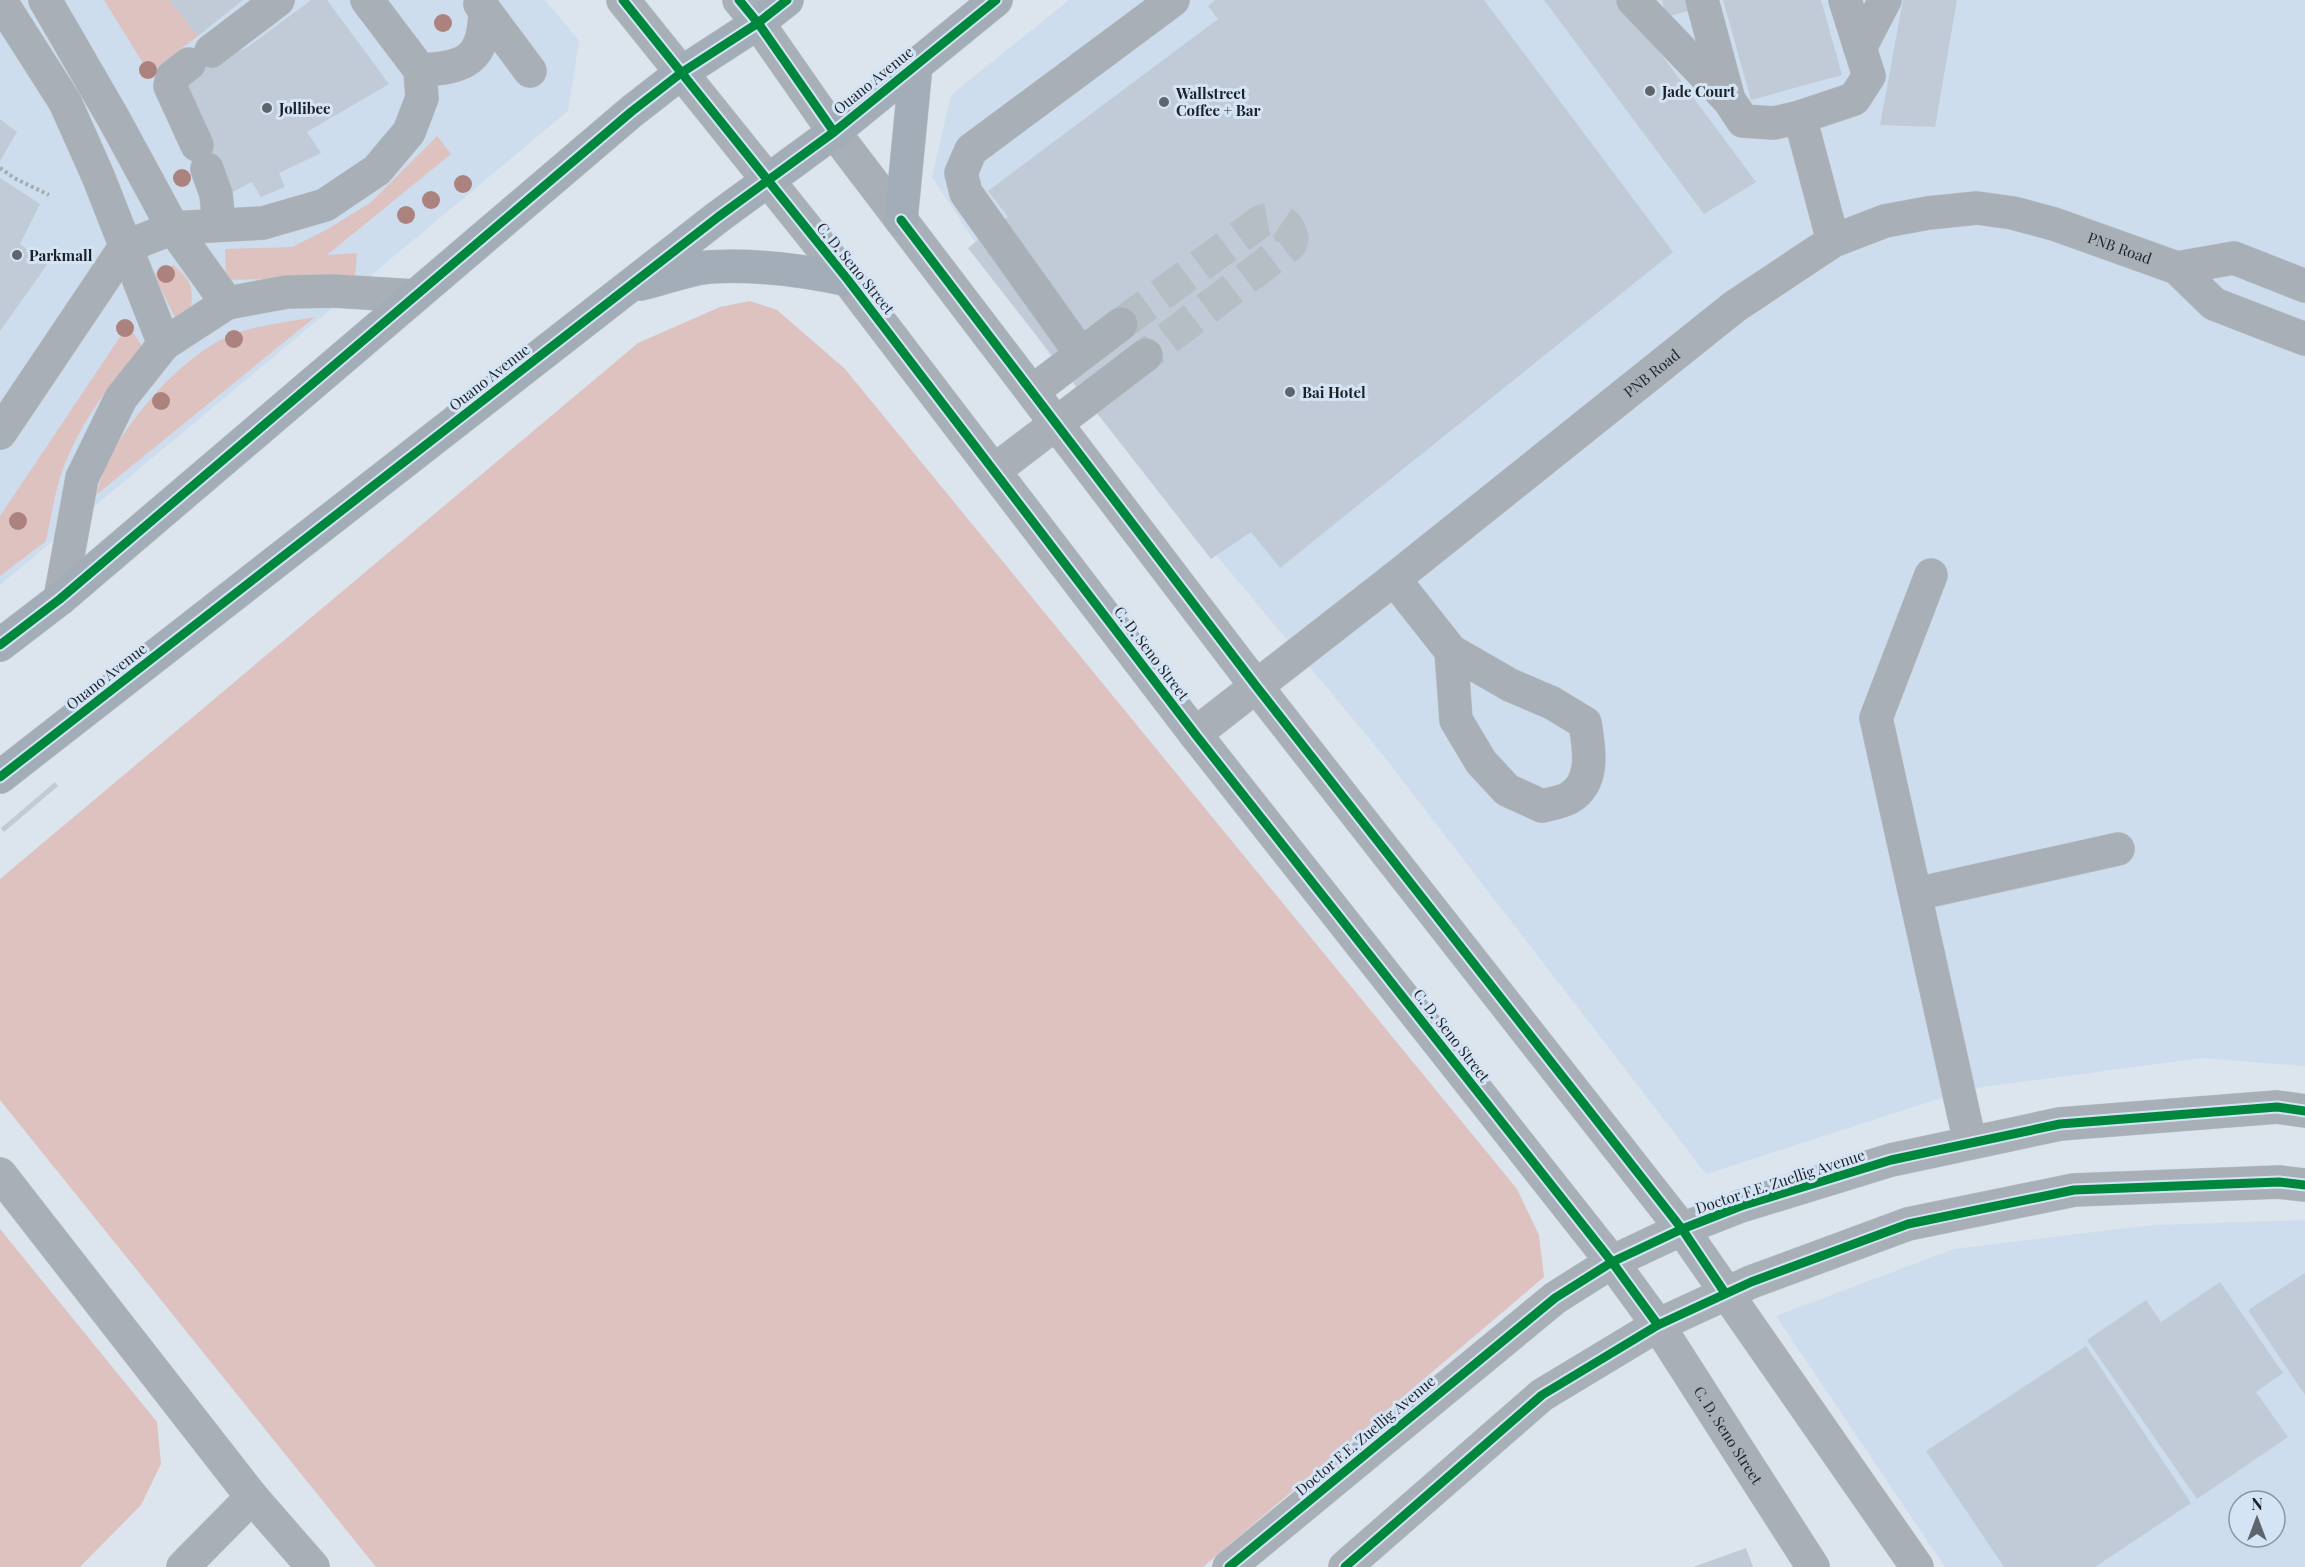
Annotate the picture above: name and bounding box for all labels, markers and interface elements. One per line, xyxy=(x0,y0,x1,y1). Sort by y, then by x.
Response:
street label: Ouano Avenue xyxy=(829,42,917,118)
place label: Jade Court xyxy=(1661,81,1736,101)
place label: Wallstreet Coffee + Bar xyxy=(1175,83,1261,120)
marker: Jade Court xyxy=(1643,84,1657,98)
marker: Wallstreet Coffee + Bar xyxy=(1157,95,1171,109)
place label: Jollibee xyxy=(278,98,331,118)
marker: Jollibee xyxy=(260,101,274,115)
street label: C. D. Seno Street xyxy=(813,218,900,319)
street label: PNB Road xyxy=(2085,227,2155,268)
place label: Parkmall xyxy=(29,245,93,265)
marker: Parkmall xyxy=(10,248,24,262)
street label: Ouano Avenue xyxy=(445,339,533,415)
street label: PNB Road xyxy=(1619,344,1684,402)
place label: Bai Hotel xyxy=(1302,382,1366,402)
marker: Bai Hotel xyxy=(1283,385,1297,399)
street label: C. D. Seno Street xyxy=(1110,602,1194,705)
street label: Ouano Avenue xyxy=(62,638,150,714)
street label: C. D. Seno Street xyxy=(1409,984,1495,1086)
street label: Doctor F.E. Zuellig Avenue xyxy=(1693,1144,1867,1218)
street label: Doctor F.E. Zuellig Avenue xyxy=(1291,1371,1439,1499)
street label: C. D. Seno Street xyxy=(1690,1382,1768,1488)
north arrow xyxy=(2227,1489,2287,1549)
text: N xyxy=(2251,1493,2263,1514)

